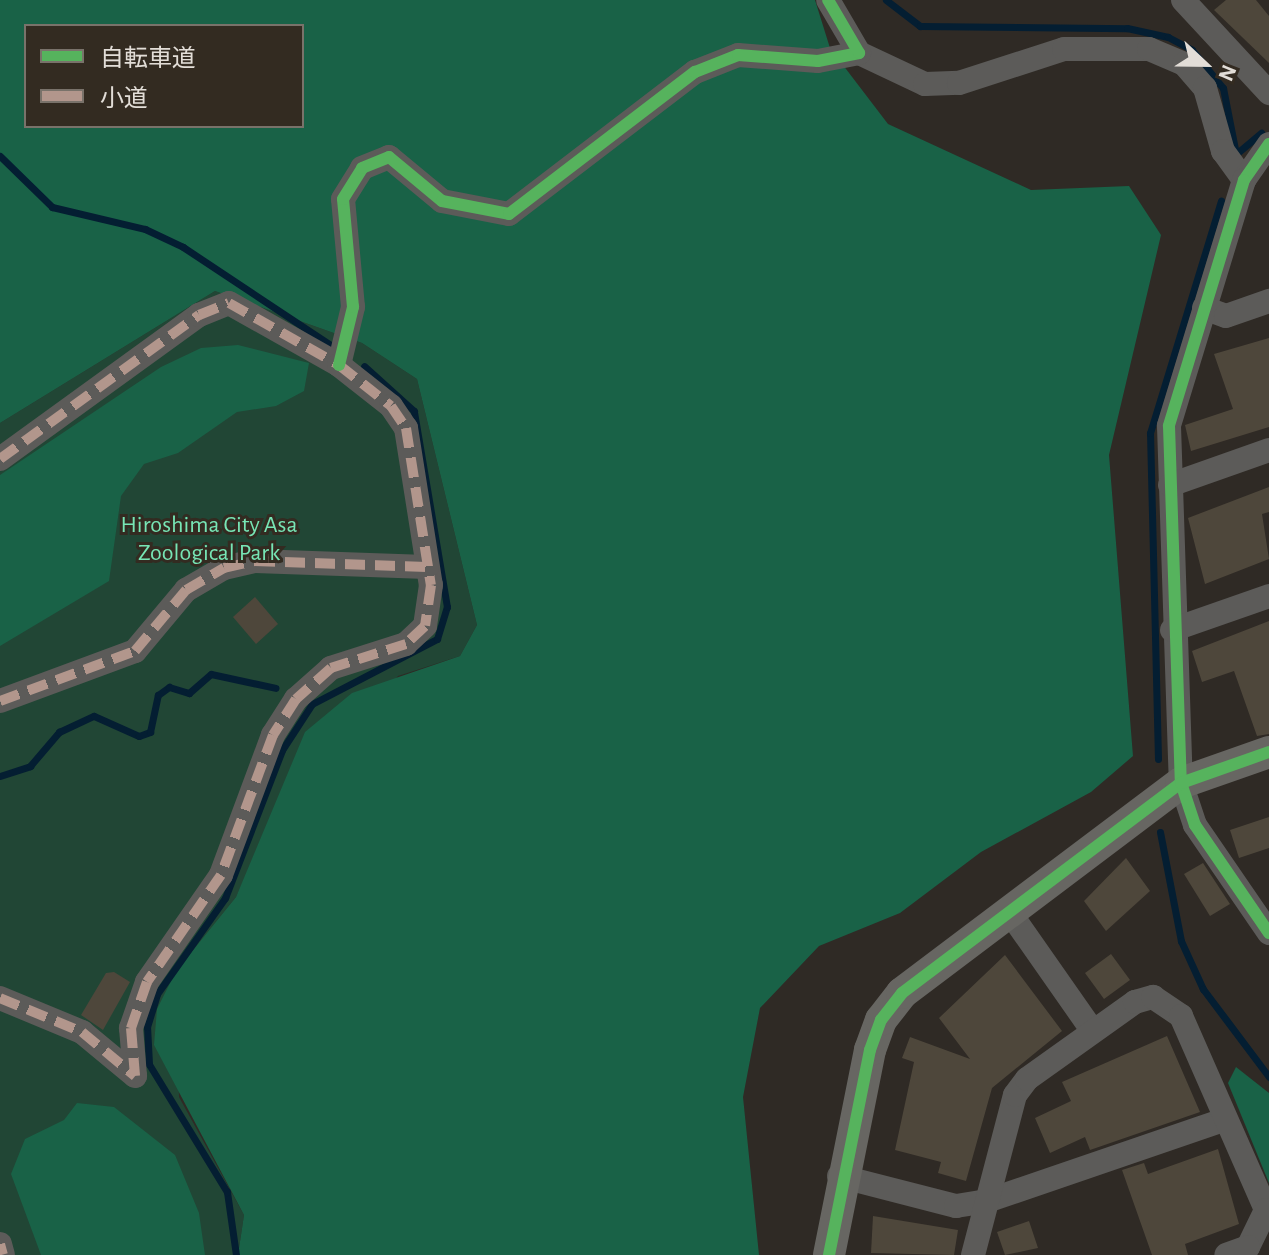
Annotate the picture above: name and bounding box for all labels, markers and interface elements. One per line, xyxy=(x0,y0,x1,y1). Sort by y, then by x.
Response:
legend xyxy=(24,24,304,128)
north arrow xyxy=(1165,24,1245,104)
text: 自転車道 xyxy=(100,47,196,71)
text: N xyxy=(1214,62,1240,84)
text: 小道 xyxy=(100,87,148,111)
park label: Hiroshima City Asa Zoological Park xyxy=(120,512,298,568)

